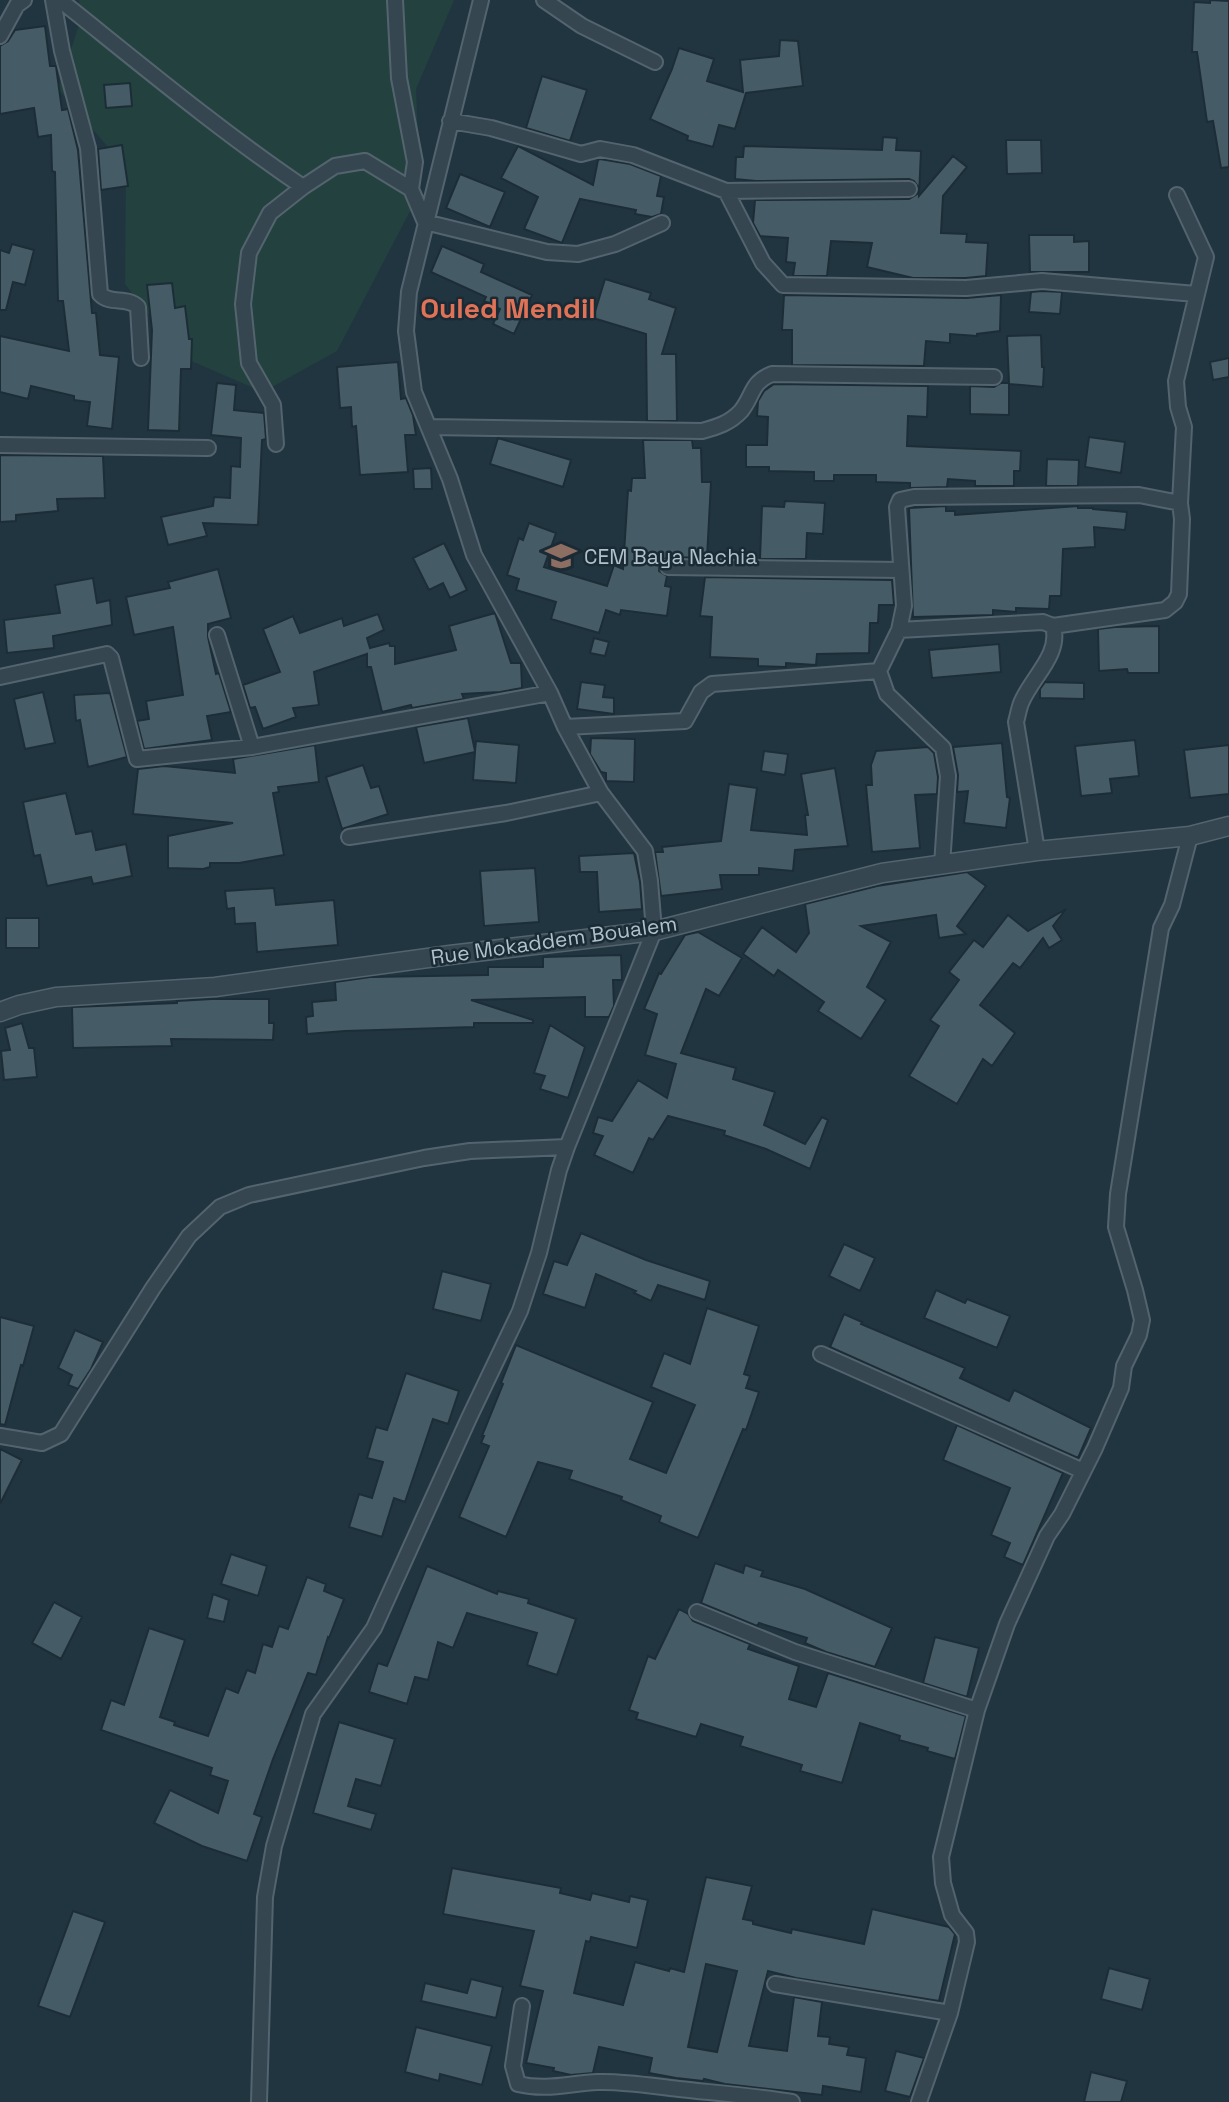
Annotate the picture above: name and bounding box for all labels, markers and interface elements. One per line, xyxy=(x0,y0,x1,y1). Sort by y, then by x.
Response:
district label: Ouled Mendil xyxy=(420,290,596,326)
school or university icon: CEM Baya Nachia xyxy=(544,539,578,573)
place label: CEM Baya Nachia xyxy=(584,543,757,570)
street label: Rue Mokaddem Boualem xyxy=(429,909,679,971)

